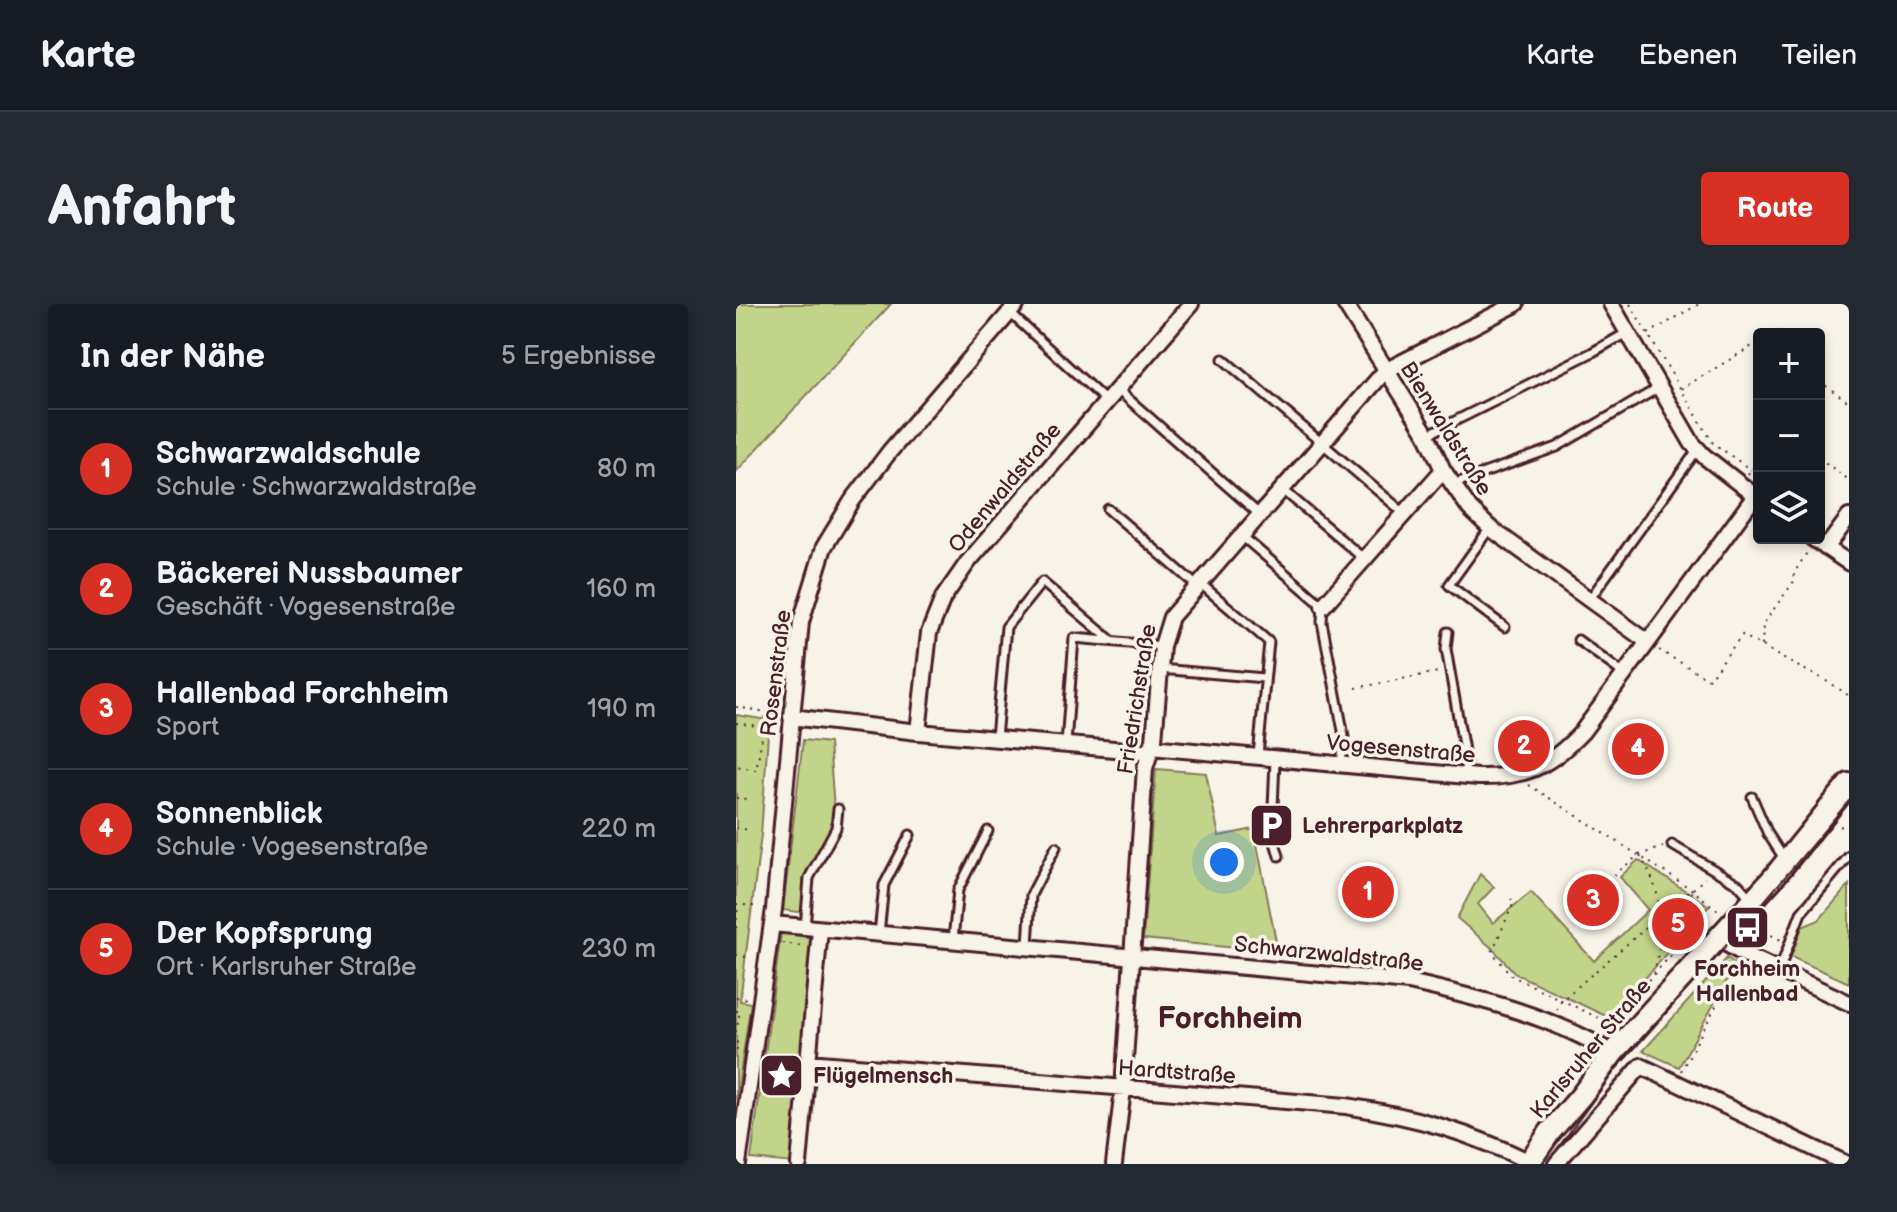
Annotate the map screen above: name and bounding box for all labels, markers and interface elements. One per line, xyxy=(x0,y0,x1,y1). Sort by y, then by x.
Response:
text: Karte xyxy=(40,33,136,78)
text: Karte xyxy=(1526,39,1594,72)
text: Ebenen xyxy=(1638,39,1738,72)
text: Teilen xyxy=(1782,39,1857,72)
button: Route xyxy=(1701,172,1849,245)
text: Anfahrt xyxy=(48,175,236,242)
map controls xyxy=(1753,328,1825,544)
button: + xyxy=(1753,328,1825,400)
text: In der Nähe xyxy=(80,336,265,377)
text: 5 Ergebnisse xyxy=(501,341,656,372)
street label: Bienwaldstraße xyxy=(1394,357,1498,501)
button: − xyxy=(1753,400,1825,472)
street label: Odenwaldstraße xyxy=(943,417,1067,559)
text: Schwarzwaldschule xyxy=(156,436,421,472)
text: 1 xyxy=(101,454,111,485)
text: 80 m xyxy=(597,454,656,485)
text: Schule · Schwarzwaldstraße xyxy=(156,472,477,503)
button: layers xyxy=(1753,472,1825,544)
text: Bäckerei Nussbaumer xyxy=(156,556,462,592)
text: 2 xyxy=(98,574,114,605)
text: 160 m xyxy=(586,574,656,605)
text: Geschäft · Vogesenstraße xyxy=(156,592,456,623)
street label: Rosenstraße xyxy=(755,608,798,738)
street label: Friedrichstraße xyxy=(1112,622,1163,776)
text: Hallenbad Forchheim xyxy=(156,676,449,712)
text: 3 xyxy=(98,694,114,725)
text: 190 m xyxy=(587,694,656,725)
text: Sport xyxy=(156,712,219,743)
pin: 2 xyxy=(1498,716,1550,776)
pin: 4 xyxy=(1612,719,1664,779)
street label: Vogesenstraße xyxy=(1325,730,1476,769)
text: Sonnenblick xyxy=(156,796,322,832)
parking icon: Lehrerparkplatz xyxy=(1247,801,1295,849)
place label: Lehrerparkplatz xyxy=(1302,813,1463,840)
text: 4 xyxy=(98,814,114,845)
text: 220 m xyxy=(582,814,656,845)
text: Schule · Vogesenstraße xyxy=(156,832,428,863)
your location xyxy=(1204,842,1244,882)
pin: 1 xyxy=(1342,862,1394,922)
pin: 3 xyxy=(1567,870,1619,930)
pin: 5 xyxy=(1652,894,1704,954)
bus stop icon: Forchheim Hallenbad xyxy=(1723,903,1771,951)
text: Der Kopfsprung xyxy=(156,916,372,952)
street label: Schwarzwaldstraße xyxy=(1233,931,1425,978)
text: 5 xyxy=(98,934,114,965)
text: 230 m xyxy=(581,934,656,965)
text: Ort · Karlsruher Straße xyxy=(156,952,416,983)
place label: Forchheim Hallenbad xyxy=(1694,956,1800,1008)
street label: Karlsruher Straße xyxy=(1525,974,1658,1124)
district label: Forchheim xyxy=(1158,1001,1303,1037)
place icon: Flügelmensch xyxy=(758,1051,806,1099)
street label: Hardtstraße xyxy=(1117,1055,1237,1090)
place label: Flügelmensch xyxy=(813,1063,953,1090)

